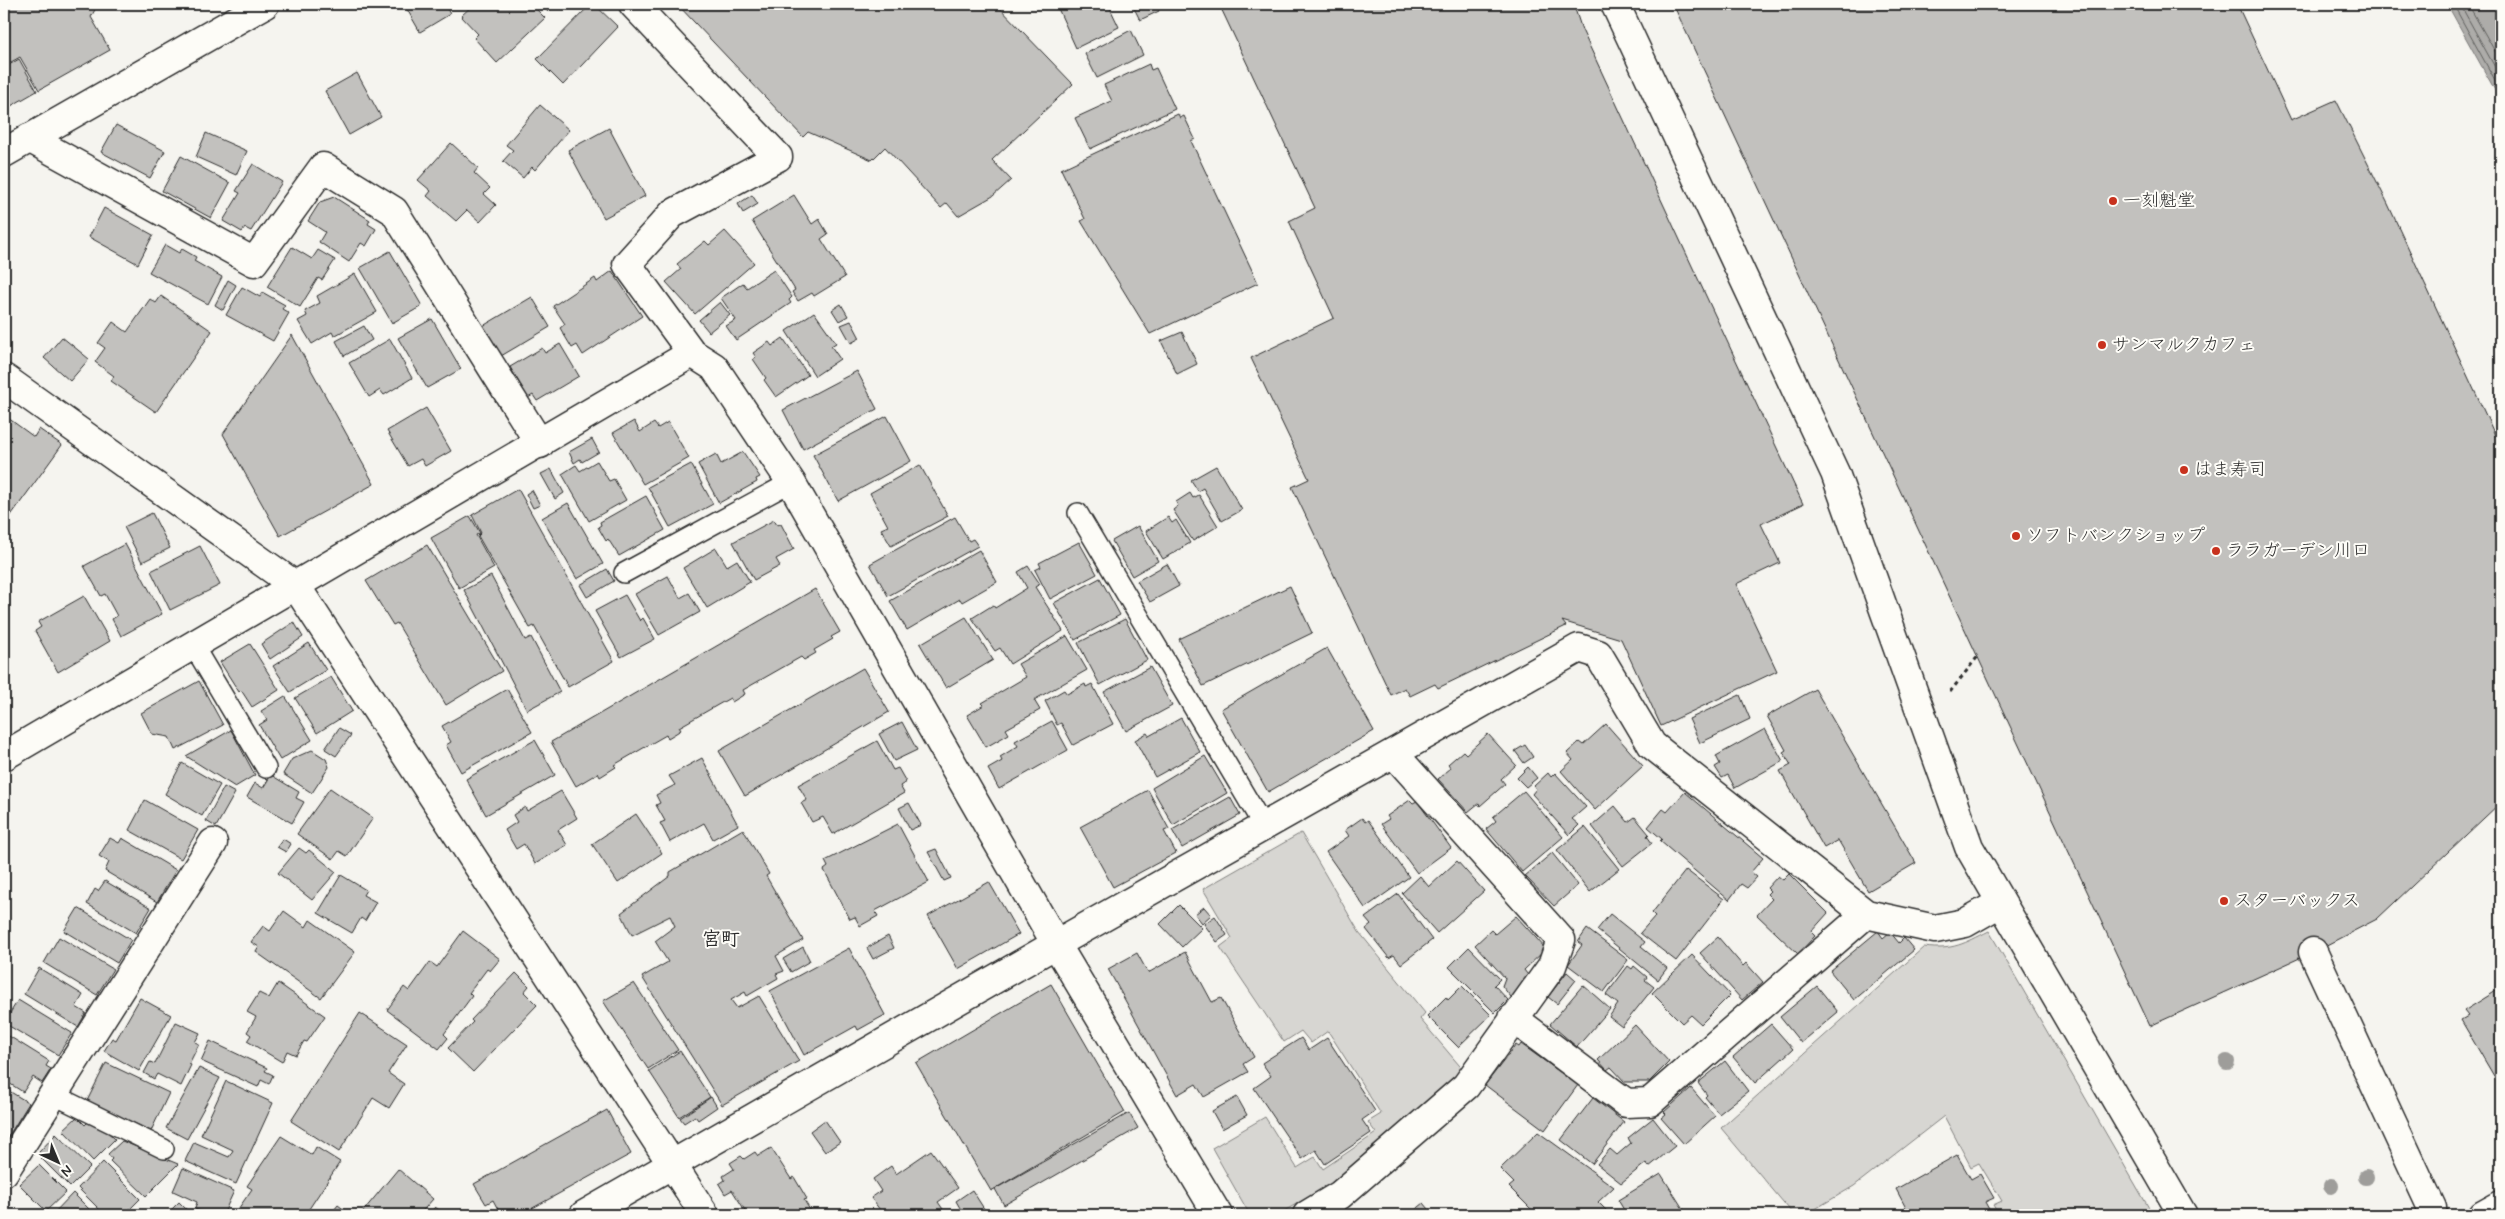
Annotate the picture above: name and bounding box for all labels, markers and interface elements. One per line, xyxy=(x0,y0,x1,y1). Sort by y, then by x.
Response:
place label: 一刻魁堂 xyxy=(2123,189,2195,213)
marker: 一刻魁堂 xyxy=(2107,195,2119,207)
place label: サンマルクカフェ xyxy=(2112,333,2256,357)
marker: サンマルクカフェ xyxy=(2096,339,2108,351)
place label: はま寿司 xyxy=(2194,458,2266,482)
marker: はま寿司 xyxy=(2178,464,2190,476)
place label: ソフトバンクショップ xyxy=(2026,524,2205,548)
marker: ソフトバンクショップ xyxy=(2010,530,2022,542)
place label: ララガーデン川口 xyxy=(2226,539,2370,563)
marker: ララガーデン川口 xyxy=(2210,545,2222,557)
place label: スターバックス xyxy=(2234,889,2360,913)
marker: スターバックス xyxy=(2218,895,2230,907)
district label: 宮町 xyxy=(702,927,740,952)
north arrow xyxy=(32,1136,82,1186)
text: N xyxy=(57,1161,76,1180)

